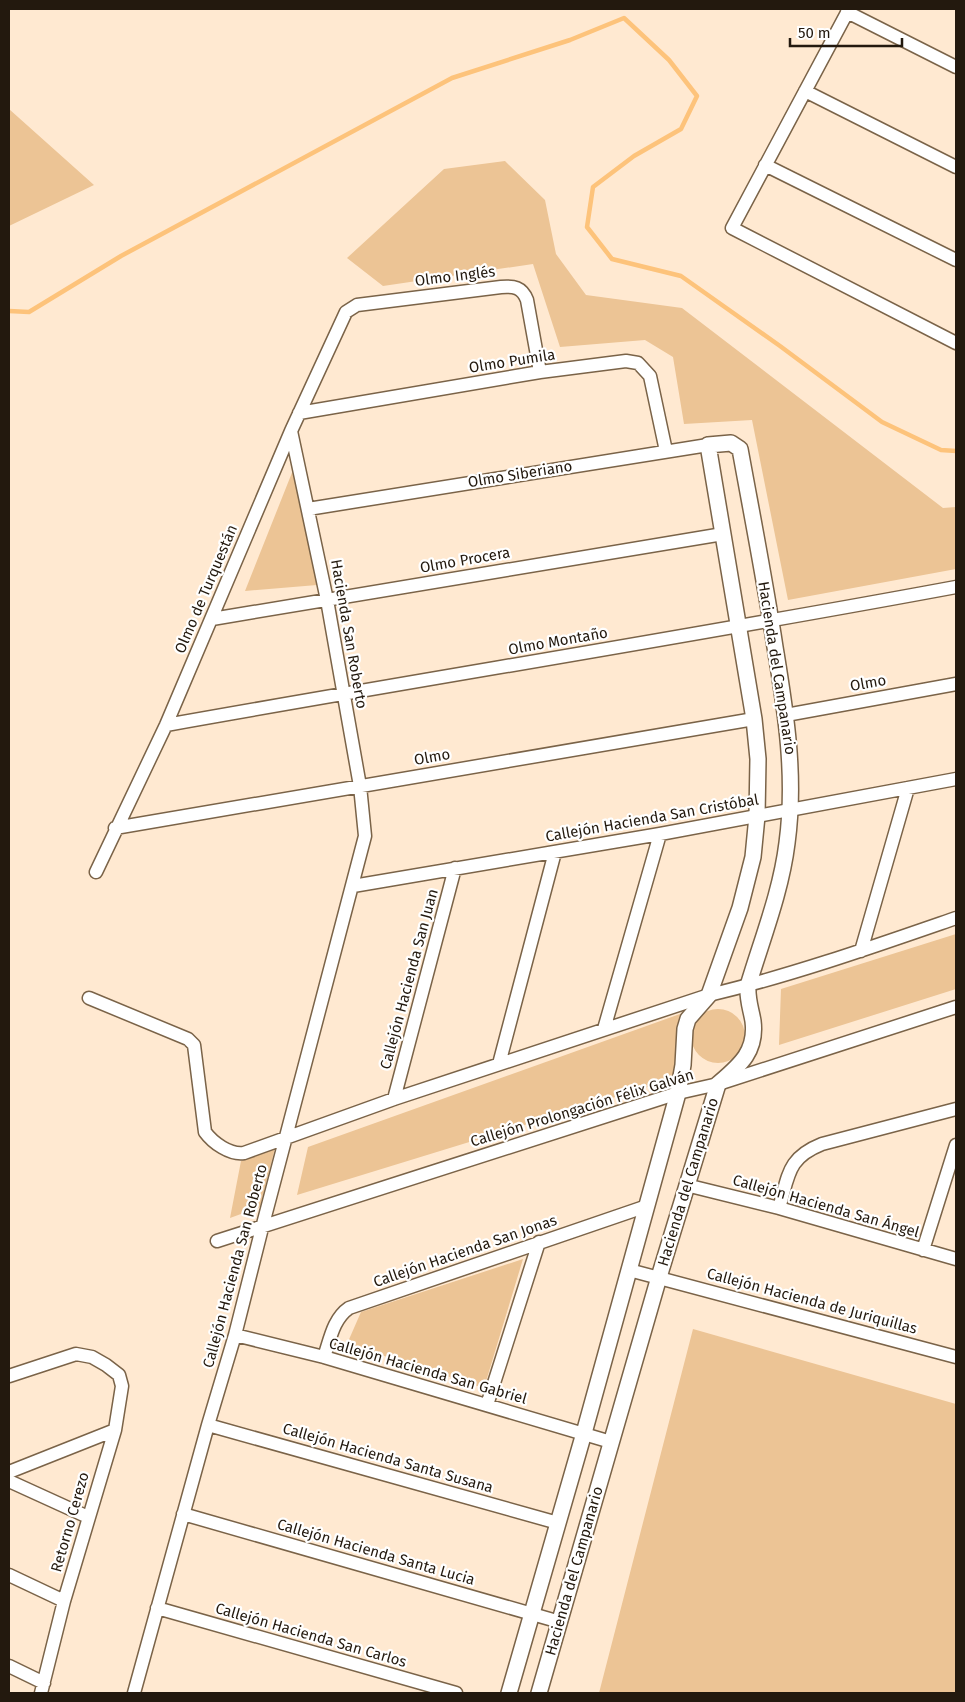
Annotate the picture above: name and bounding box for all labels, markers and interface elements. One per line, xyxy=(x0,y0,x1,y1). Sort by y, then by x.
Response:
scale bar xyxy=(790,15,902,47)
text: 50 m xyxy=(798,24,831,42)
street label: Olmo Inglés xyxy=(414,262,496,290)
street label: Olmo Pumila xyxy=(468,345,556,377)
street label: Olmo Siberiano xyxy=(466,457,574,491)
street label: Olmo de Turquestán xyxy=(171,522,241,656)
street label: Olmo Procera xyxy=(418,543,512,577)
street label: Hacienda San Roberto xyxy=(327,558,371,710)
street label: Hacienda del Campanario xyxy=(754,580,800,756)
street label: Olmo Montaño xyxy=(507,623,609,659)
street label: Olmo xyxy=(849,671,887,695)
street label: Olmo xyxy=(413,745,451,769)
street label: Callejón Hacienda San Cristóbal xyxy=(544,790,761,846)
street label: Callejón Hacienda San Juan xyxy=(376,887,442,1071)
street label: Callejón Prolongación Félix Galván xyxy=(468,1065,696,1151)
street label: Hacienda del Campanario xyxy=(654,1096,722,1268)
street label: Callejón Hacienda San Roberto xyxy=(199,1162,271,1370)
street label: Callejón Hacienda San Ángel xyxy=(731,1171,922,1241)
street label: Callejón Hacienda San Jonas xyxy=(371,1211,559,1291)
street label: Callejón Hacienda de Juriquillas xyxy=(705,1264,919,1338)
street label: Callejón Hacienda San Gabriel xyxy=(327,1334,530,1408)
street label: Callejón Hacienda Santa Susana xyxy=(281,1419,495,1497)
street label: Retorno Cerezo xyxy=(47,1470,93,1574)
street label: Hacienda del Campanario xyxy=(541,1484,607,1658)
street label: Callejón Hacienda Santa Lucia xyxy=(275,1515,477,1589)
street label: Callejón Hacienda San Carlos xyxy=(213,1599,409,1671)

